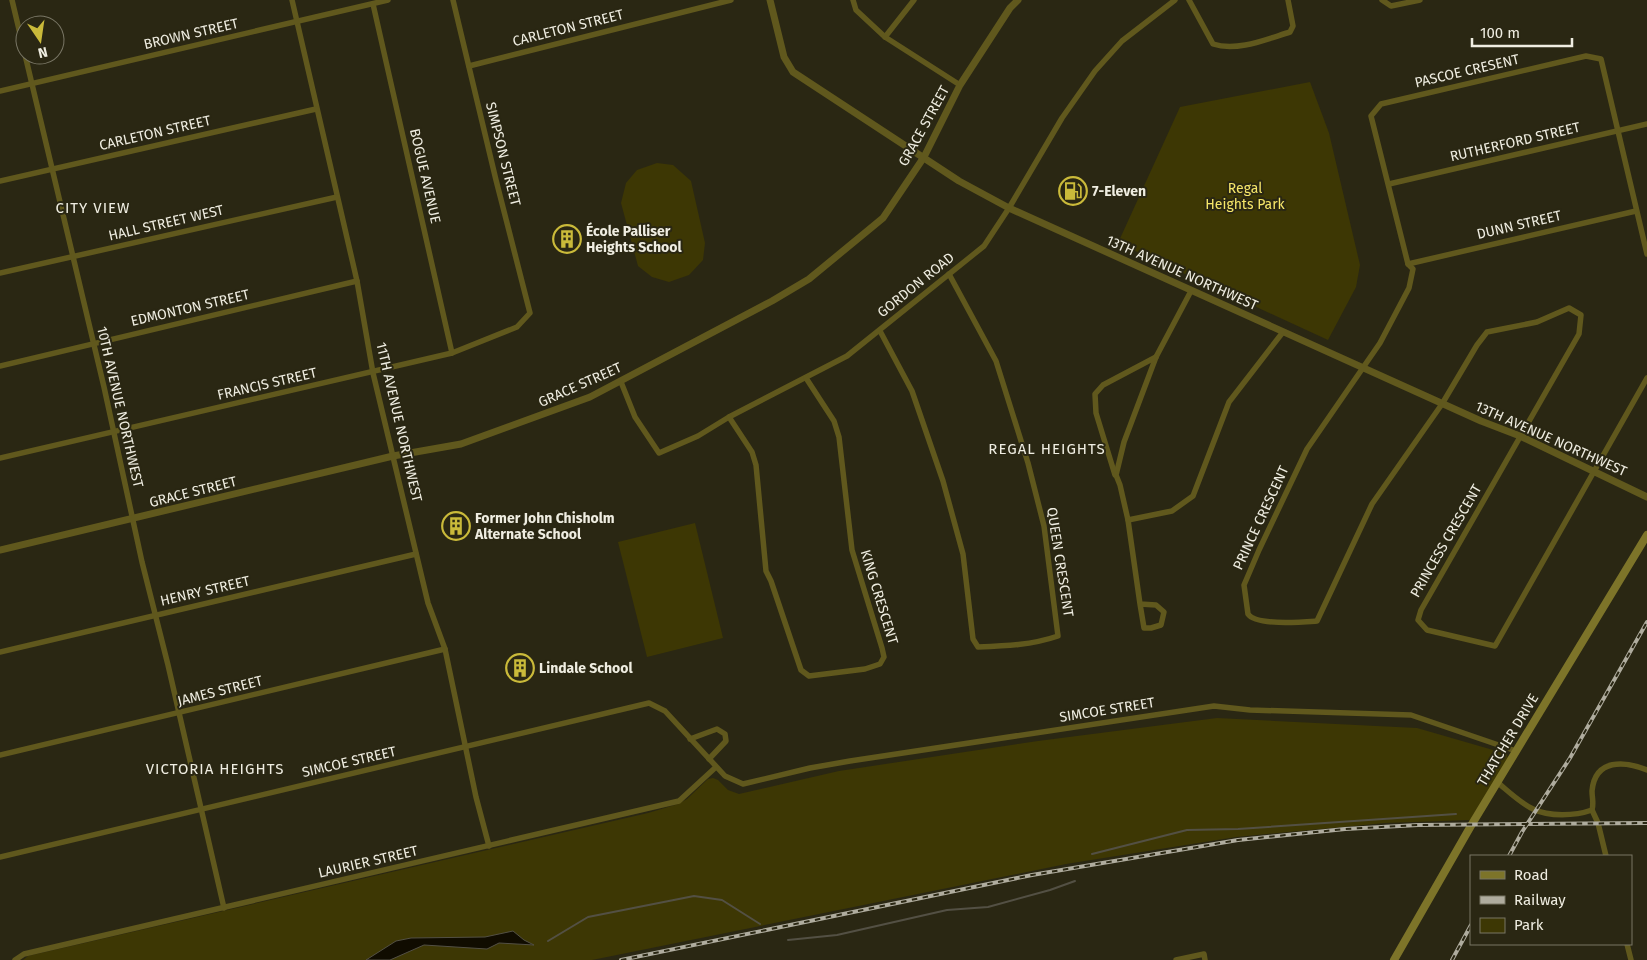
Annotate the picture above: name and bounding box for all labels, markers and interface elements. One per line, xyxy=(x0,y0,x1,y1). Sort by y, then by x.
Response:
street label: CARLETON STREET xyxy=(511,6,626,50)
north arrow xyxy=(15,15,65,65)
street label: BROWN STREET xyxy=(142,15,241,53)
scale bar xyxy=(1472,15,1572,47)
text: 100 m xyxy=(1480,24,1520,42)
text: N xyxy=(36,43,49,62)
street label: PASCOE CRESENT xyxy=(1413,51,1522,91)
street label: GRACE STREET xyxy=(895,82,953,169)
street label: SIMPSON STREET xyxy=(482,100,524,208)
street label: CARLETON STREET xyxy=(98,112,213,154)
street label: RUTHERFORD STREET xyxy=(1448,119,1583,165)
street label: BOGUE AVENUE xyxy=(406,127,444,225)
fuel station icon: 7-Eleven xyxy=(1058,176,1088,206)
park label: Regal Heights Park xyxy=(1205,180,1286,213)
place label: 7-Eleven xyxy=(1092,183,1146,200)
district label: CITY VIEW xyxy=(56,199,131,217)
street label: HALL STREET WEST xyxy=(107,201,226,245)
street label: DUNN STREET xyxy=(1475,207,1564,243)
place label: École Palliser Heights School xyxy=(586,222,682,256)
building icon: École Palliser Heights School xyxy=(552,224,582,254)
street label: 13TH AVENUE NORTHWEST xyxy=(1104,232,1261,314)
street label: GORDON ROAD xyxy=(874,249,958,321)
street label: EDMONTON STREET xyxy=(129,286,252,330)
street label: 10TH AVENUE NORTHWEST xyxy=(93,325,147,490)
street label: 11TH AVENUE NORTHWEST xyxy=(372,341,426,504)
street label: GRACE STREET xyxy=(536,359,625,411)
street label: FRANCIS STREET xyxy=(216,364,319,404)
street label: 13TH AVENUE NORTHWEST xyxy=(1473,398,1630,480)
district label: REGAL HEIGHTS xyxy=(988,440,1106,458)
street label: PRINCE CRESCENT xyxy=(1229,463,1293,573)
street label: GRACE STREET xyxy=(148,473,239,511)
street label: PRINCESS CRESCENT xyxy=(1407,481,1486,601)
street label: QUEEN CRESCENT xyxy=(1043,506,1077,619)
place label: Former John Chisholm Alternate School xyxy=(474,510,615,543)
building icon: Former John Chisholm Alternate School xyxy=(441,511,471,541)
street label: KING CRESCENT xyxy=(857,548,902,647)
street label: HENRY STREET xyxy=(159,572,252,610)
building icon: Lindale School xyxy=(505,653,535,683)
place label: Lindale School xyxy=(539,660,633,677)
street label: JAMES STREET xyxy=(176,672,265,710)
street label: THATCHER DRIVE xyxy=(1474,691,1542,789)
street label: SIMCOE STREET xyxy=(1058,694,1157,726)
street label: SIMCOE STREET xyxy=(300,743,399,781)
district label: VICTORIA HEIGHTS xyxy=(146,760,284,778)
street label: LAURIER STREET xyxy=(317,842,420,882)
legend xyxy=(1470,855,1632,945)
text: Road xyxy=(1514,866,1549,884)
text: Railway xyxy=(1514,891,1566,909)
text: Park xyxy=(1514,916,1544,934)

